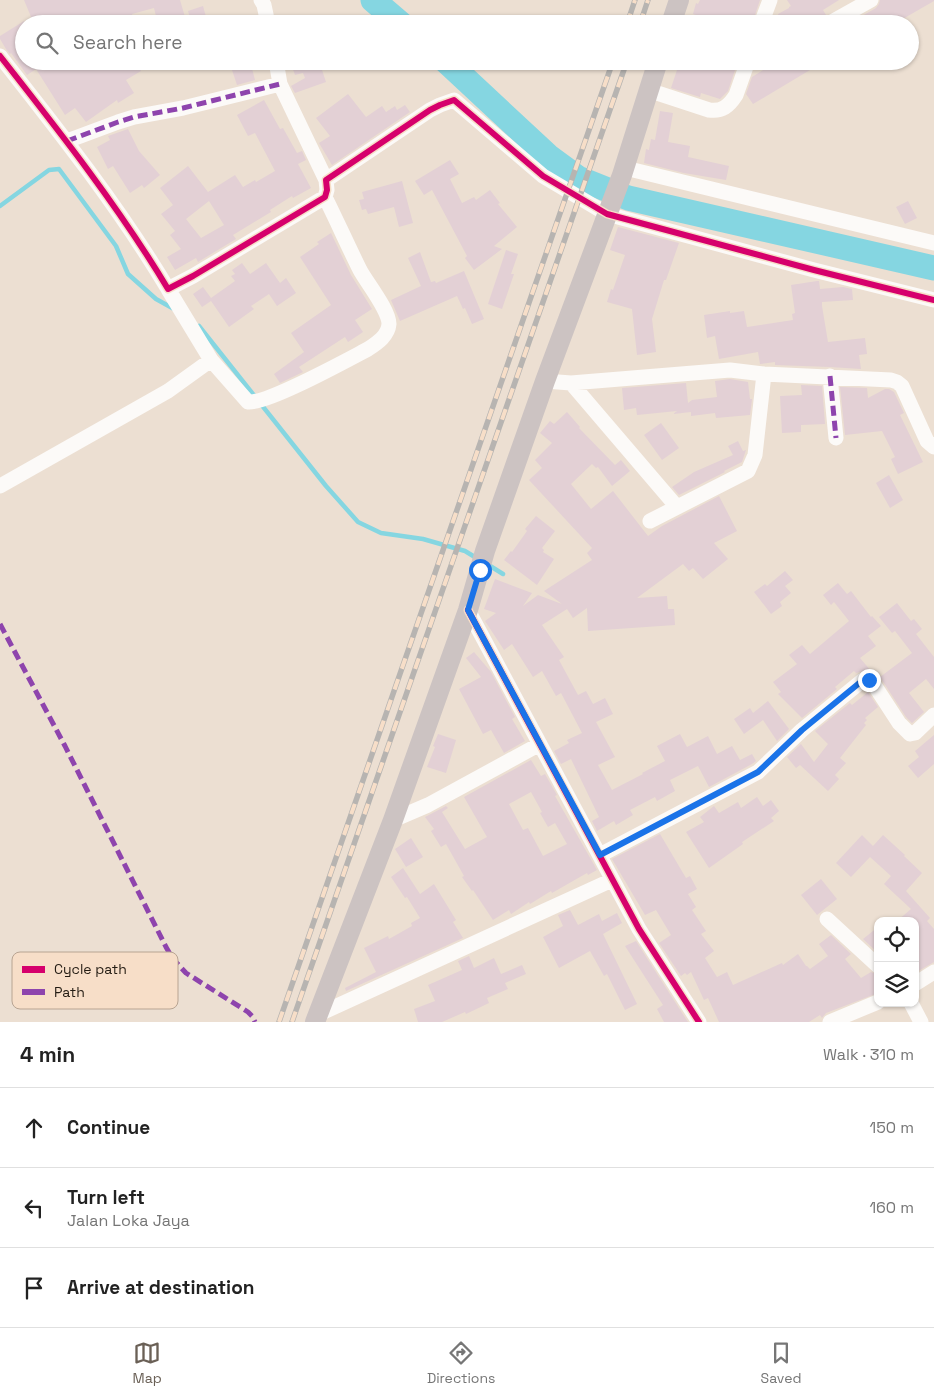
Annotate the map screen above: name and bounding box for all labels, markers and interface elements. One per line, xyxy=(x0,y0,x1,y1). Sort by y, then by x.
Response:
search box xyxy=(15,15,919,70)
icon: search xyxy=(33,29,61,57)
text: Search here xyxy=(73,30,183,55)
route start xyxy=(469,559,492,582)
route end xyxy=(858,669,881,692)
map controls xyxy=(874,917,919,1007)
button: locate xyxy=(874,917,919,962)
legend xyxy=(12,952,178,1009)
text: Cycle path xyxy=(54,960,127,978)
button: layers xyxy=(874,962,919,1007)
text: Path xyxy=(54,983,85,1001)
text: 4 min xyxy=(20,1041,75,1068)
text: Walk · 310 m xyxy=(823,1044,914,1065)
icon: ahead xyxy=(20,1114,48,1142)
text: Continue xyxy=(67,1115,150,1140)
text: 150 m xyxy=(870,1117,914,1138)
text: Turn left xyxy=(67,1185,145,1210)
icon: left xyxy=(20,1194,48,1222)
text: 160 m xyxy=(869,1197,914,1218)
text: Jalan Loka Jaya xyxy=(67,1210,190,1231)
icon: arrive xyxy=(20,1274,48,1302)
text: Arrive at destination xyxy=(67,1275,255,1300)
tab: Map xyxy=(133,1339,162,1387)
tab: Directions xyxy=(427,1339,495,1387)
tab: Saved xyxy=(761,1339,801,1387)

